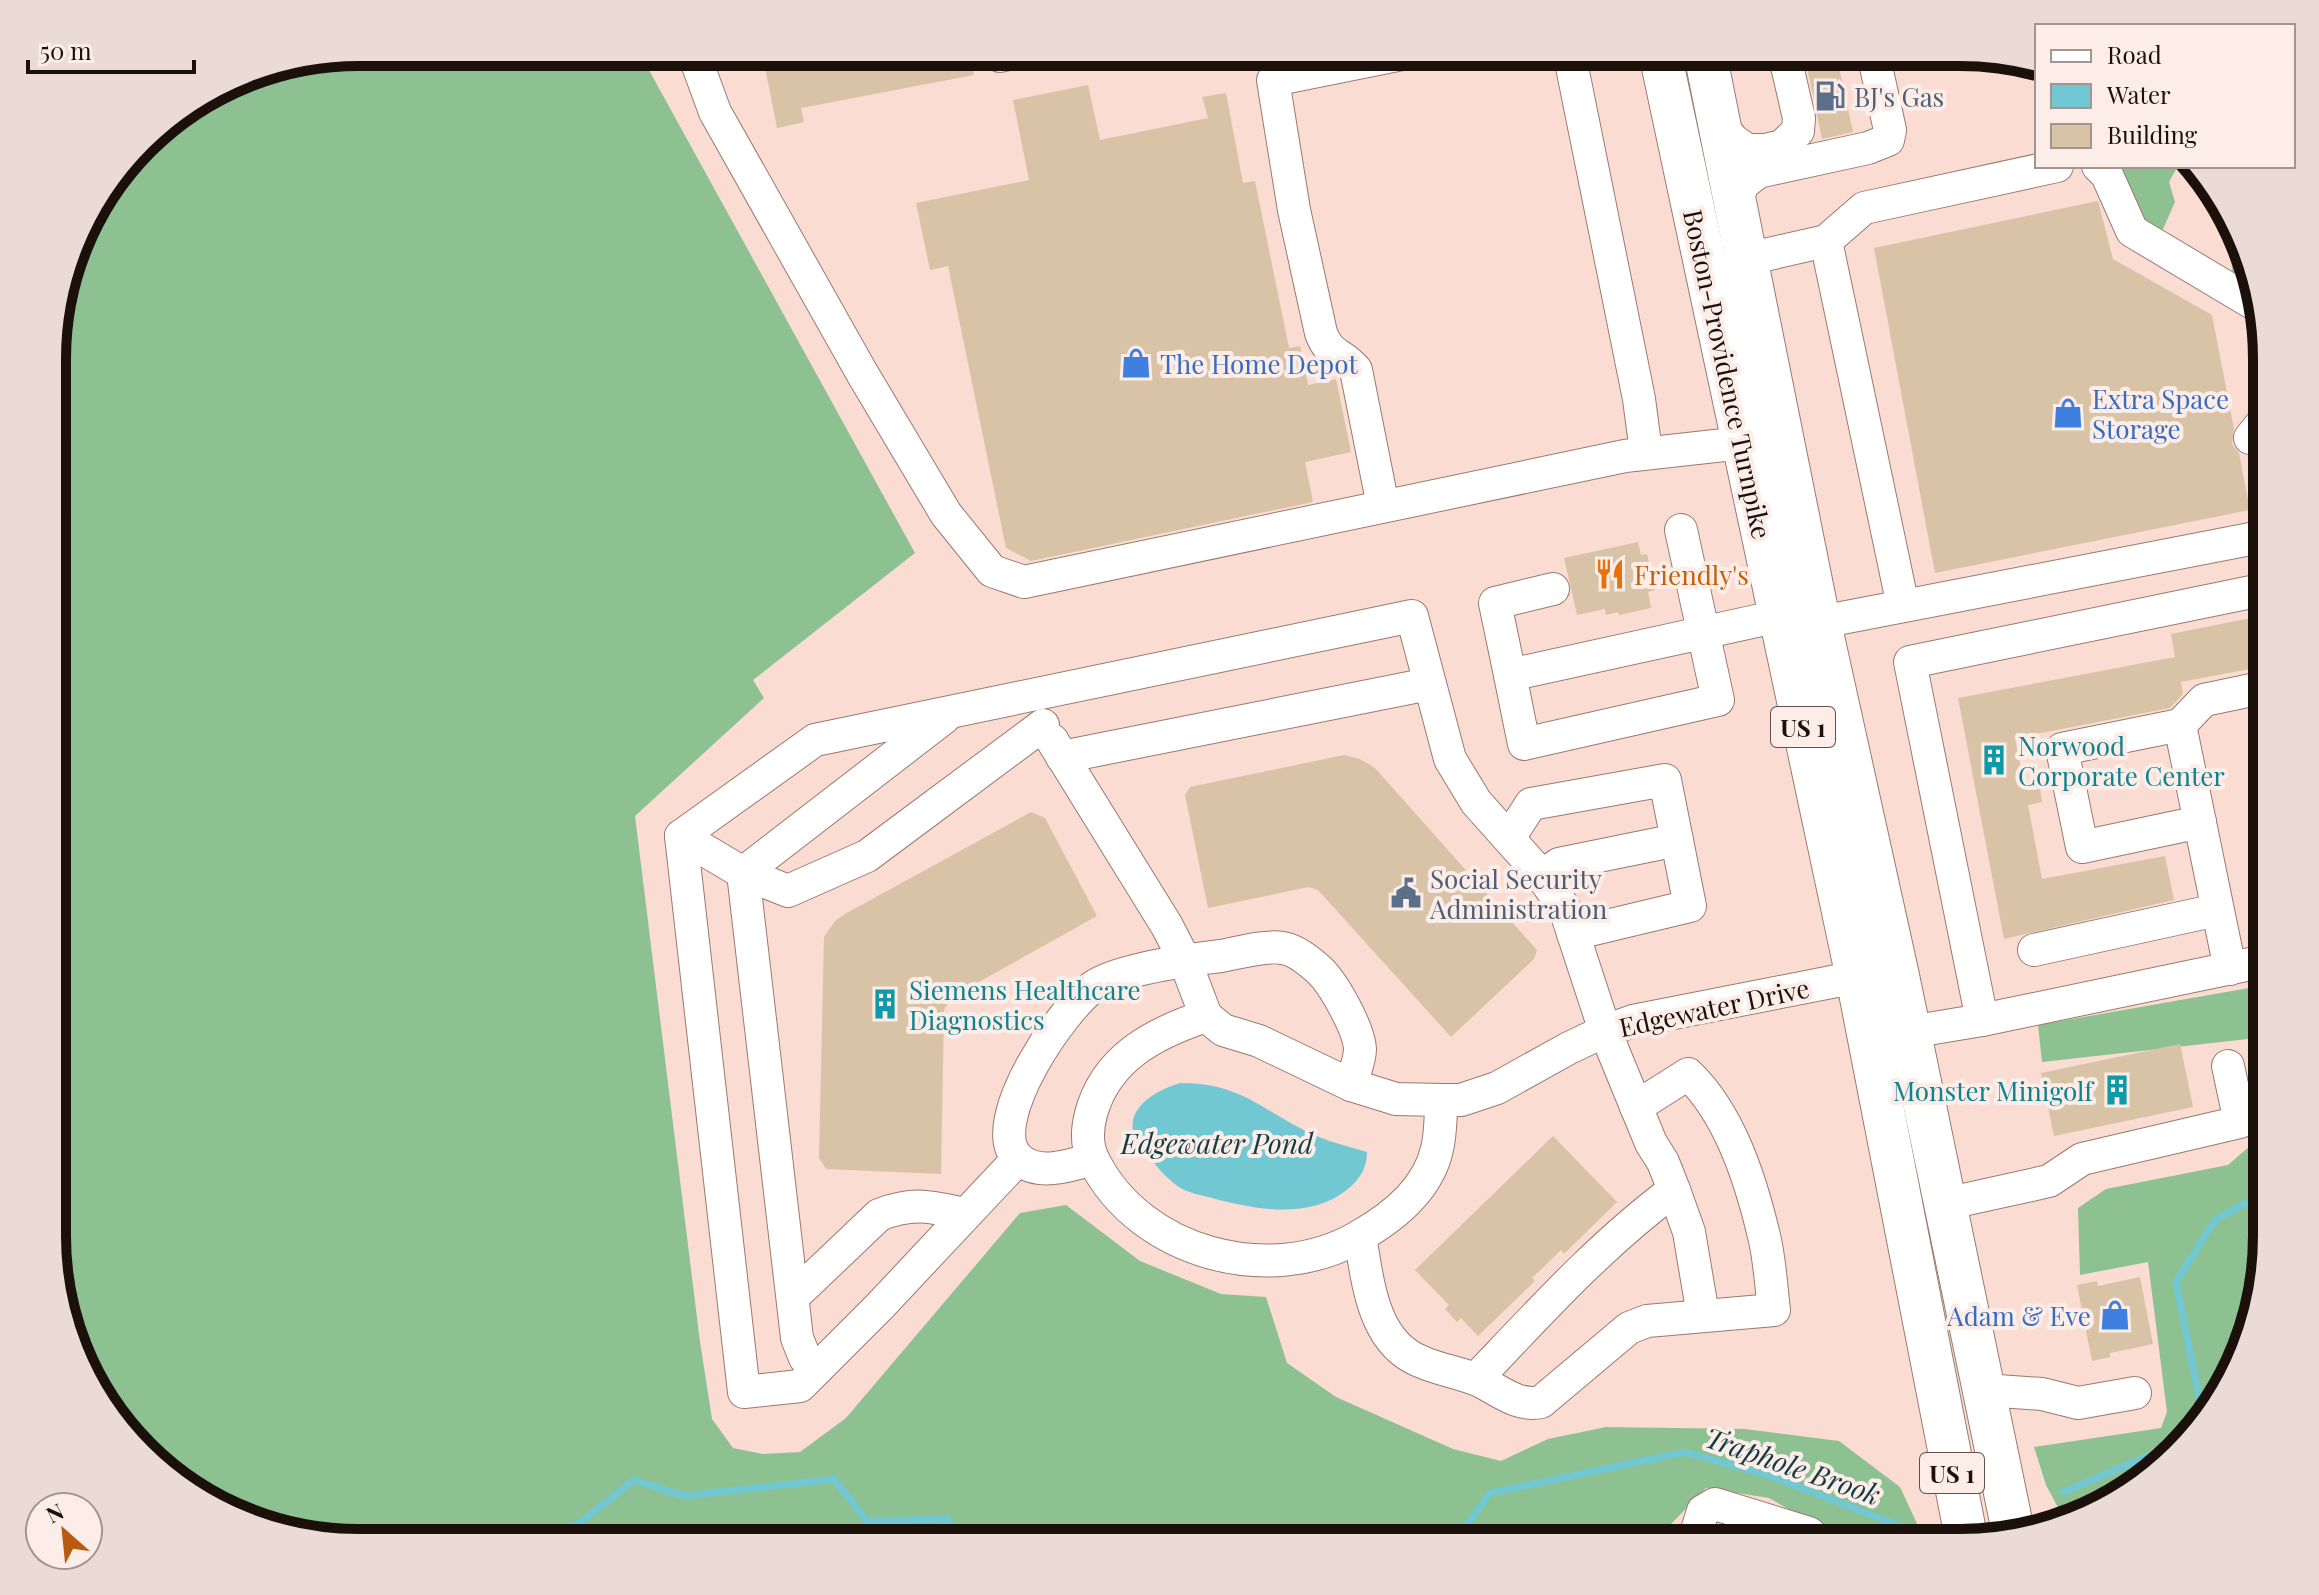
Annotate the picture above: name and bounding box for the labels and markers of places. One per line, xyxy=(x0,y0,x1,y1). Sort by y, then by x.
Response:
fuel station icon: BJ's Gas xyxy=(1813,79,1847,113)
place label: BJ's Gas xyxy=(1854,79,1944,114)
shop icon: The Home Depot xyxy=(1119,346,1153,380)
place label: The Home Depot xyxy=(1160,346,1358,381)
place label: Extra Space Storage xyxy=(2092,381,2229,446)
shop icon: Extra Space Storage xyxy=(2051,396,2085,430)
restaurant icon: Friendly's xyxy=(1593,557,1627,591)
place label: Friendly's xyxy=(1634,557,1749,592)
place label: Norwood Corporate Center xyxy=(2018,728,2225,793)
building icon: Norwood Corporate Center xyxy=(1977,743,2011,777)
place label: Social Security Administration xyxy=(1429,861,1608,926)
public building icon: Social Security Administration xyxy=(1389,876,1423,910)
place label: Siemens Healthcare Diagnostics xyxy=(909,972,1141,1037)
building icon: Siemens Healthcare Diagnostics xyxy=(868,987,902,1021)
place label: Monster Minigolf xyxy=(1893,1073,2095,1108)
building icon: Monster Minigolf xyxy=(2100,1073,2134,1107)
place label: Adam & Eve xyxy=(1946,1298,2091,1333)
shop icon: Adam & Eve xyxy=(2098,1298,2132,1332)

